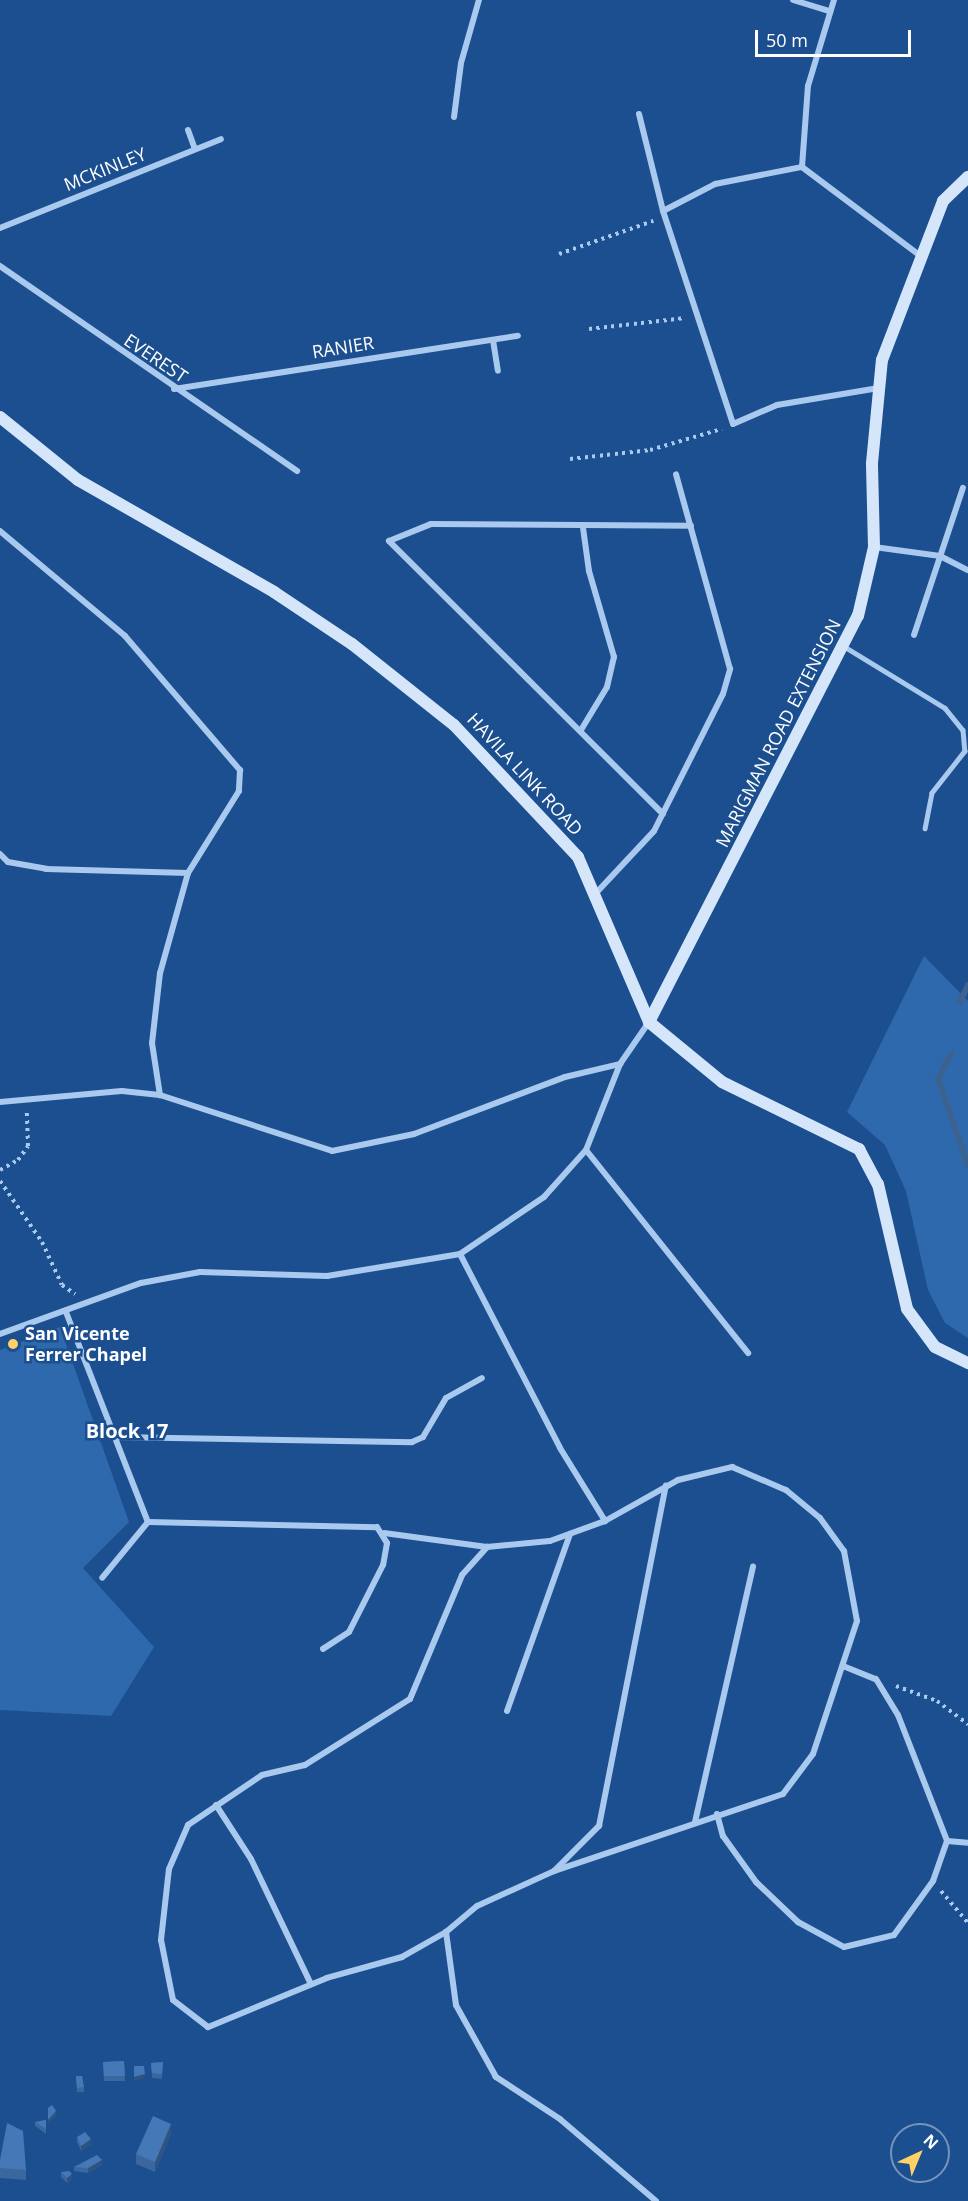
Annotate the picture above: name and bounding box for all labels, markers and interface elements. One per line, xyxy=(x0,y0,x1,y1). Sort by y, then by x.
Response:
scale bar xyxy=(758,18,914,56)
text: 50 m xyxy=(766,28,808,52)
street label: MCKINLEY xyxy=(61,143,149,195)
street label: EVEREST xyxy=(120,329,192,387)
street label: RANIER xyxy=(311,331,375,363)
street label: MARIGMAN ROAD EXTENSION xyxy=(711,615,845,851)
street label: HAVILA LINK ROAD xyxy=(463,708,587,840)
place label: San Vicente Ferrer Chapel xyxy=(25,1323,147,1366)
marker: San Vicente Ferrer Chapel xyxy=(6,1337,20,1351)
district label: Block 17 xyxy=(86,1418,168,1442)
north arrow xyxy=(890,2123,950,2183)
text: N xyxy=(919,2129,943,2154)

